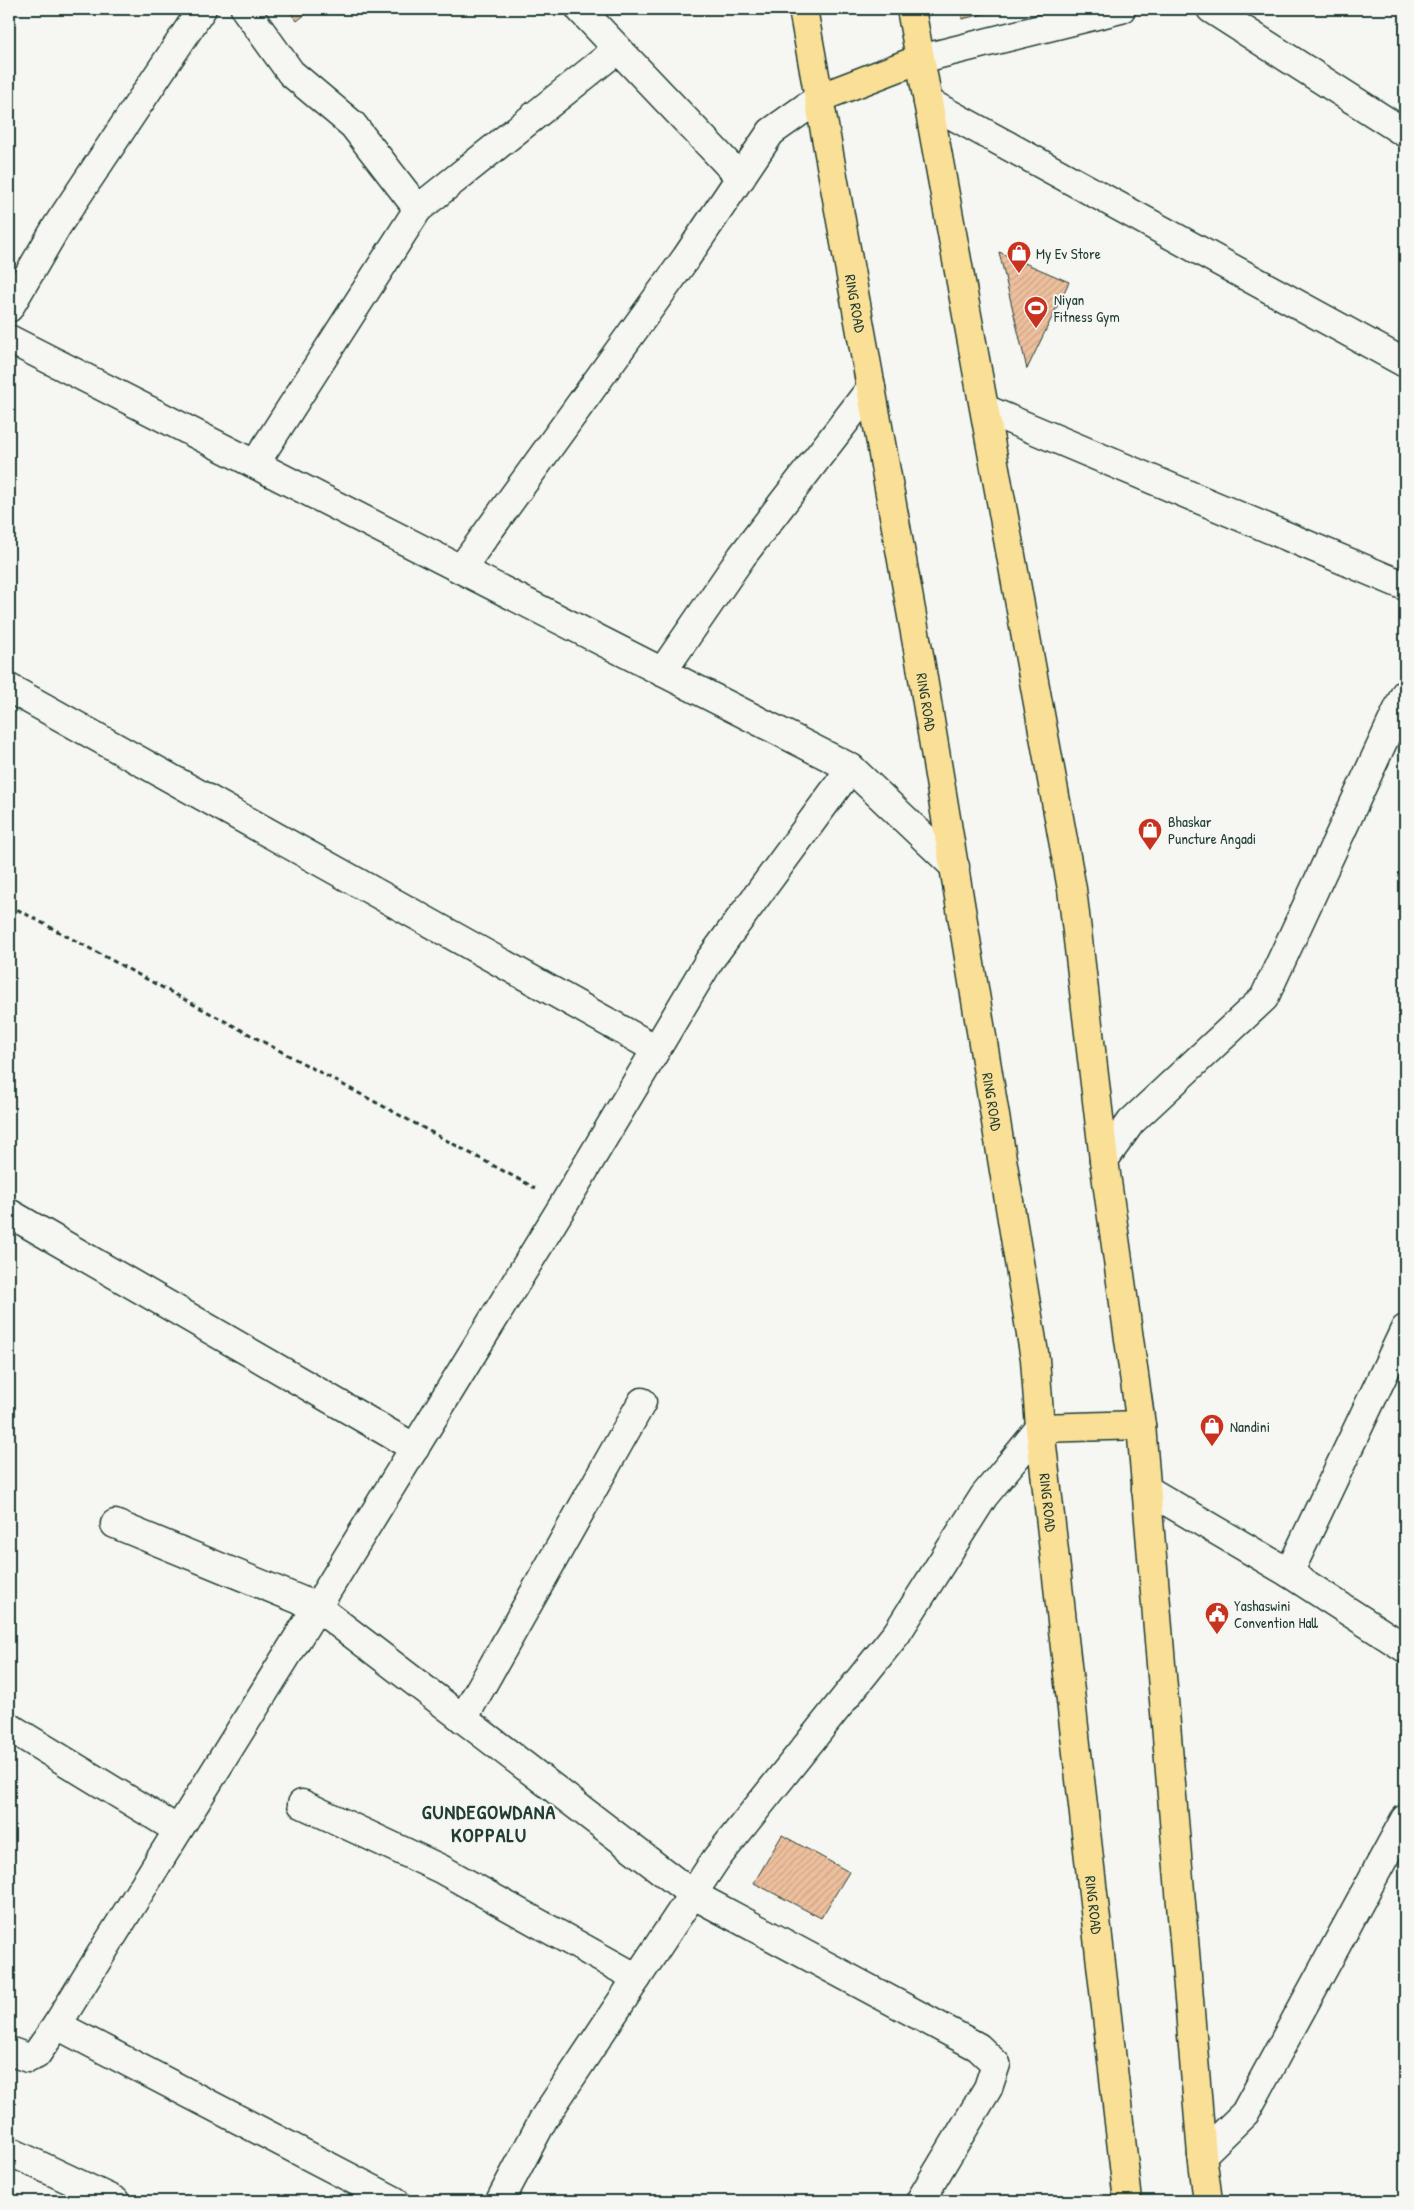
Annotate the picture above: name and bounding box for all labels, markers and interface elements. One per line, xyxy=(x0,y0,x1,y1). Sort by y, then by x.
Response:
shop icon: My Ev Store xyxy=(1006,240,1032,274)
place label: My Ev Store xyxy=(1036,243,1101,264)
street label: RING ROAD xyxy=(840,273,872,335)
place label: Niyan Fitness Gym xyxy=(1053,289,1120,327)
sports icon: Niyan Fitness Gym xyxy=(1023,295,1049,329)
street label: RING ROAD xyxy=(912,671,942,733)
place label: Bhaskar Puncture Angadi xyxy=(1168,811,1256,849)
shop icon: Bhaskar Puncture Angadi xyxy=(1137,817,1163,851)
street label: RING ROAD xyxy=(978,1071,1008,1133)
shop icon: Nandini xyxy=(1199,1413,1225,1447)
place label: Nandini xyxy=(1230,1416,1270,1437)
street label: RING ROAD xyxy=(1035,1472,1062,1534)
place label: Yashaswini Convention Hall xyxy=(1234,1595,1318,1633)
public building icon: Yashaswini Convention Hall xyxy=(1204,1601,1230,1635)
district label: GUNDEGOWDANA KOPPALU xyxy=(422,1798,556,1848)
street label: RING ROAD xyxy=(1081,1875,1108,1936)

